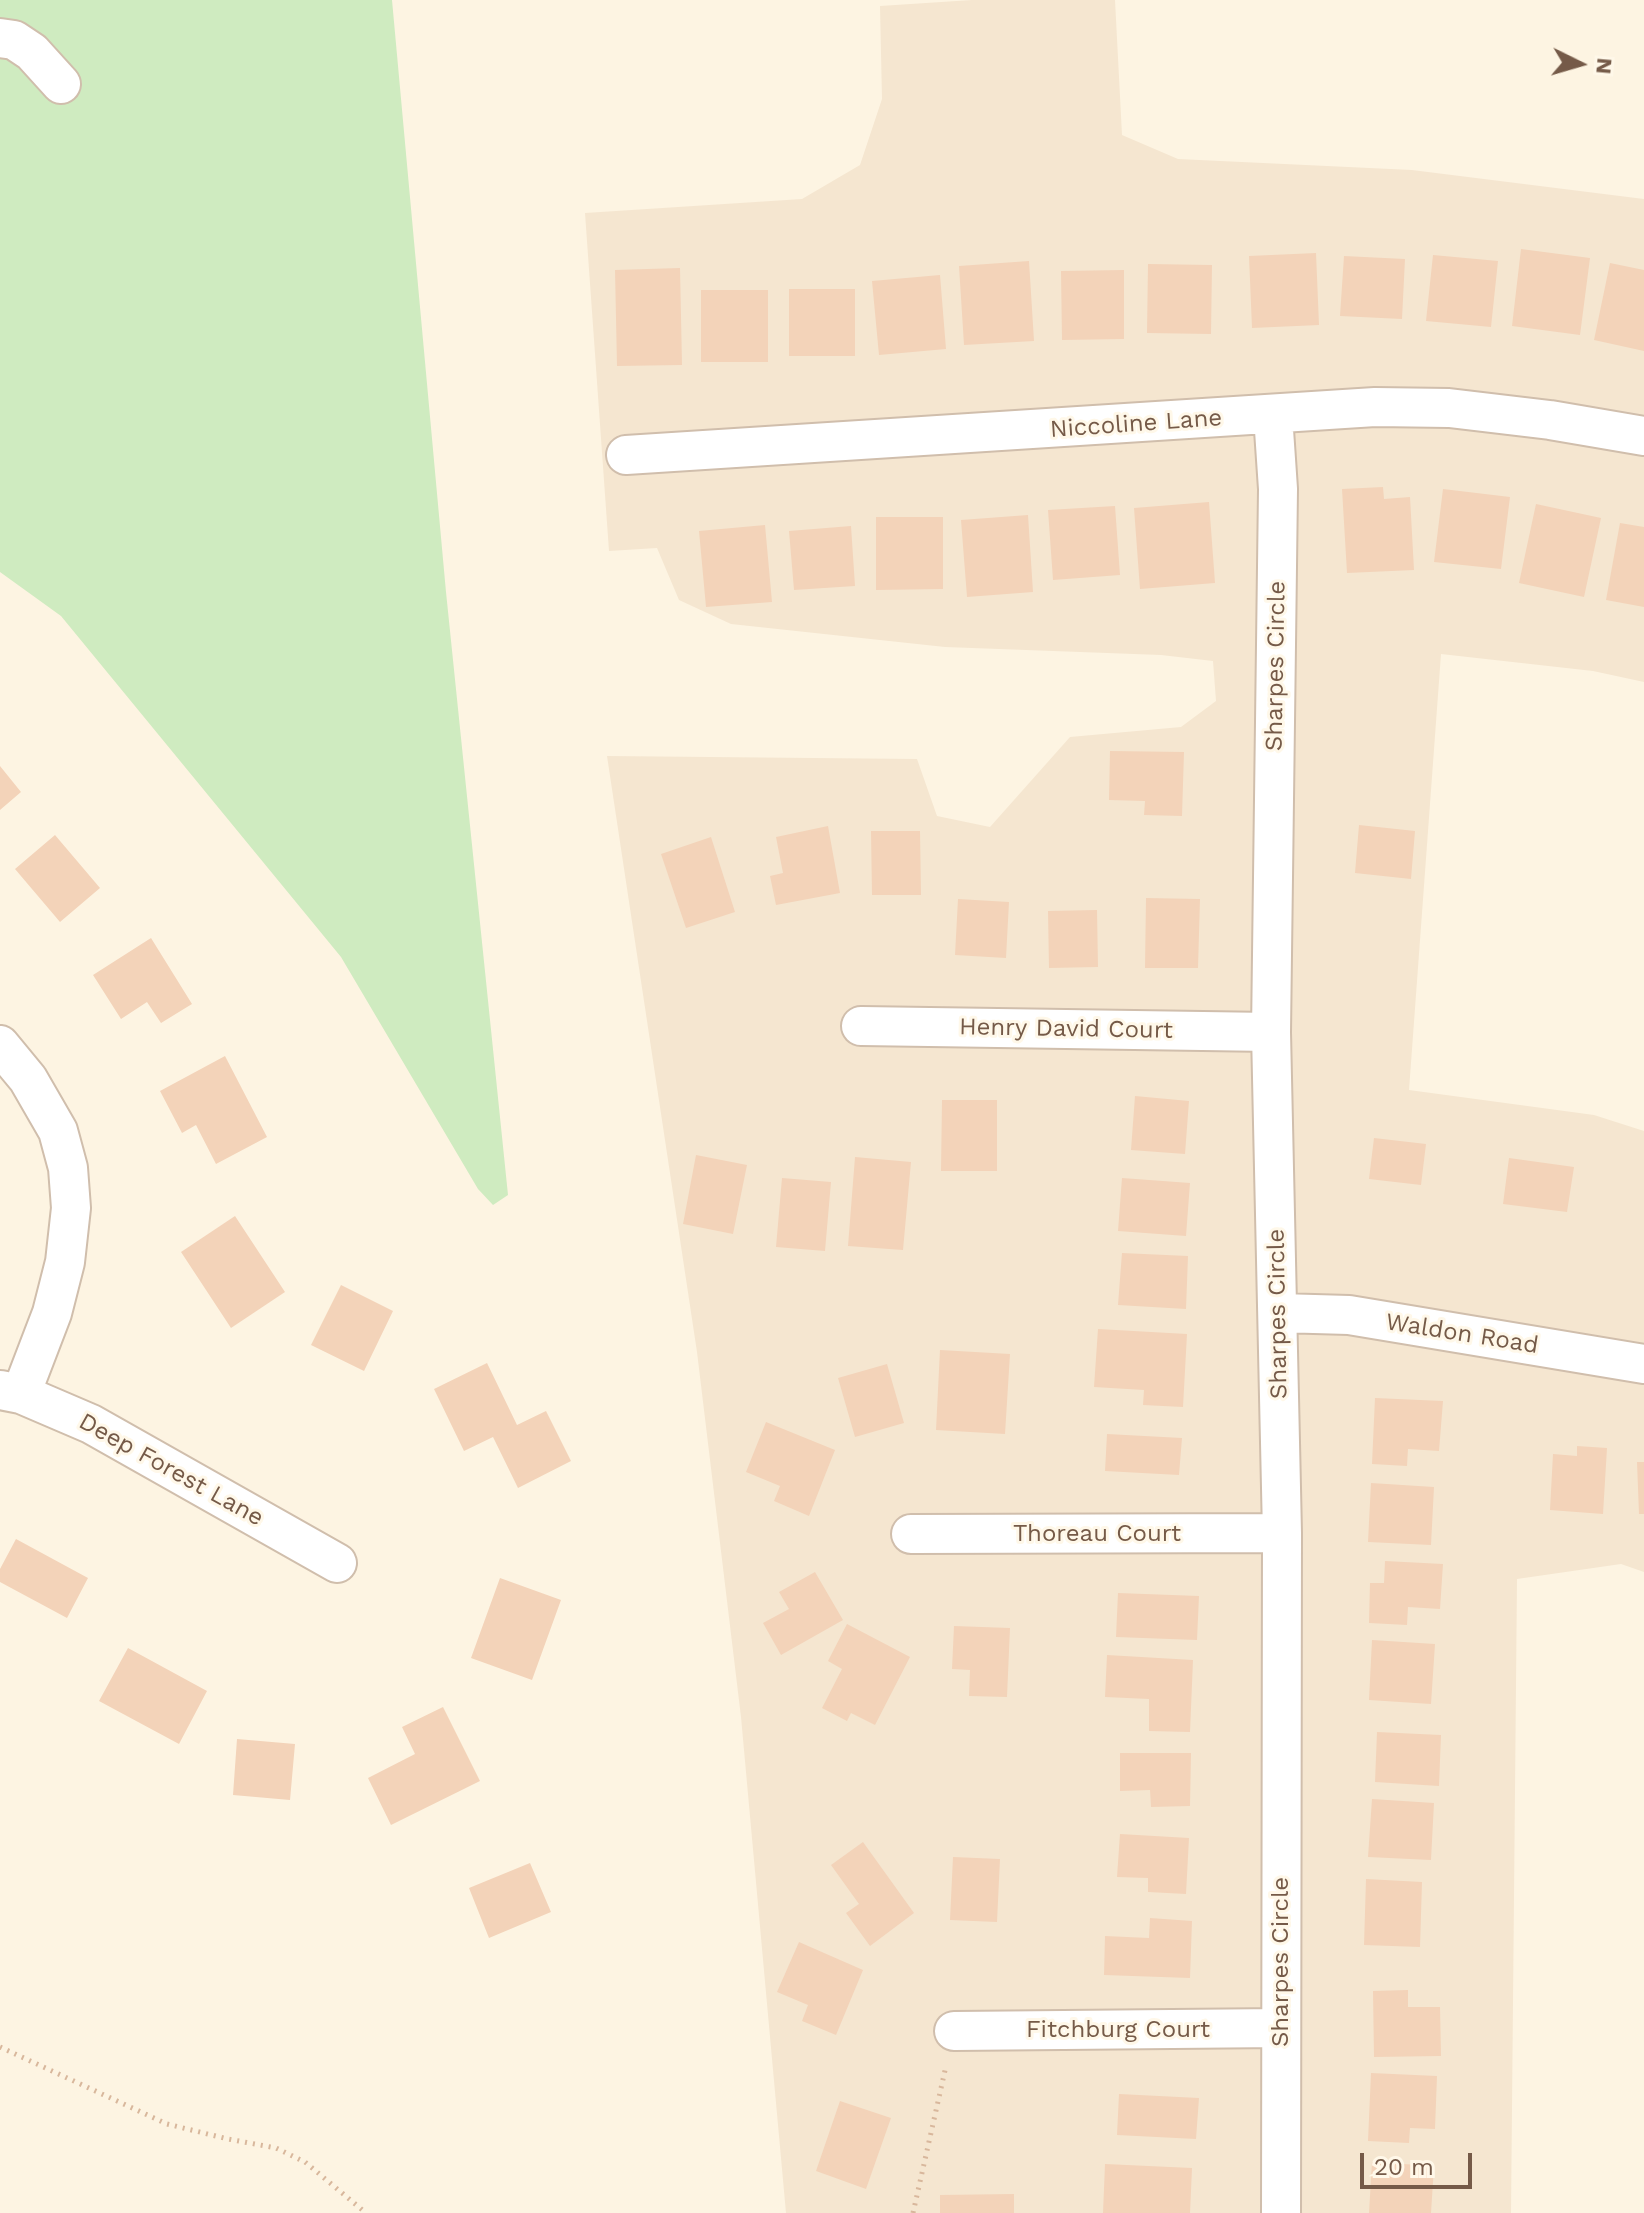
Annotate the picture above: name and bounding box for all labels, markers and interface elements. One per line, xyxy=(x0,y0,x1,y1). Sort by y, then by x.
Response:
north arrow xyxy=(1540,24,1620,104)
text: N xyxy=(1591,57,1618,75)
street label: Niccoline Lane xyxy=(1049,404,1223,444)
street label: Sharpes Circle xyxy=(1260,581,1292,751)
street label: Henry David Court xyxy=(959,1013,1173,1045)
street label: Sharpes Circle xyxy=(1262,1229,1294,1399)
street label: Waldon Road xyxy=(1384,1308,1540,1360)
street label: Deep Forest Lane xyxy=(74,1407,268,1533)
street label: Thoreau Court xyxy=(1013,1520,1181,1548)
street label: Sharpes Circle xyxy=(1267,1877,1295,2047)
street label: Fitchburg Court xyxy=(1026,2016,1210,2044)
scale bar xyxy=(1364,2137,1476,2187)
text: 20 m xyxy=(1374,2153,1434,2181)

